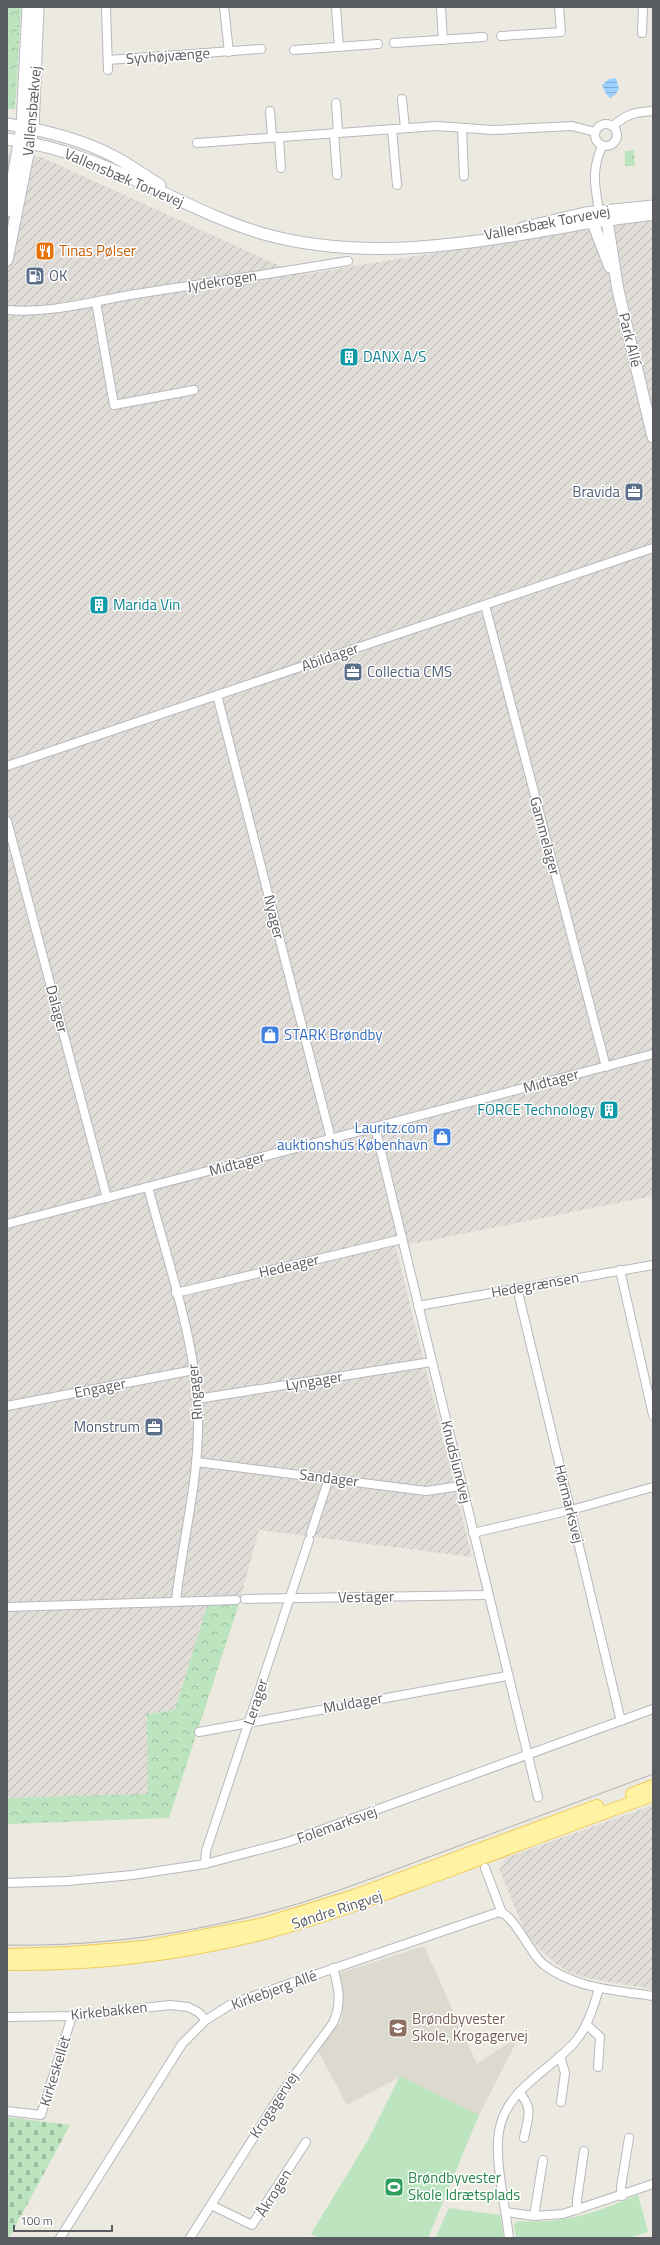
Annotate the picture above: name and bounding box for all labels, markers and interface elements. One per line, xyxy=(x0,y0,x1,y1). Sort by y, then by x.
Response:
street label: Syvhøjvænge xyxy=(125,41,211,70)
street label: Vallensbækvej xyxy=(16,65,47,157)
street label: Vallensbæk Torvevej xyxy=(61,142,188,213)
street label: Vallensbæk Torvevej xyxy=(482,199,612,246)
place label: Tinas Pølser xyxy=(59,239,136,262)
restaurant icon: Tinas Pølser xyxy=(34,240,56,262)
place label: OK xyxy=(49,264,68,287)
street label: Jydekrogen xyxy=(185,264,259,297)
fuel station icon: OK xyxy=(24,265,46,287)
street label: Park Allé xyxy=(613,310,648,370)
place label: DANX A/S xyxy=(363,345,426,368)
building icon: DANX A/S xyxy=(338,346,360,368)
place label: Bravida xyxy=(572,480,620,503)
office icon: Bravida xyxy=(623,481,645,503)
place label: Marida Vin xyxy=(113,593,180,616)
building icon: Marida Vin xyxy=(88,594,110,616)
street label: Abildager xyxy=(298,636,362,677)
place label: Collectia CMS xyxy=(367,660,452,683)
office icon: Collectia CMS xyxy=(342,661,364,683)
street label: Gammelager xyxy=(524,794,567,878)
street label: Nyager xyxy=(258,892,291,942)
street label: Dalager xyxy=(40,982,75,1035)
place label: STARK Brøndby xyxy=(284,1023,383,1046)
shop icon: STARK Brøndby xyxy=(259,1024,281,1046)
street label: Midtager xyxy=(520,1062,581,1099)
place label: FORCE Technology xyxy=(477,1098,595,1121)
building icon: FORCE Technology xyxy=(598,1099,620,1121)
place label: Lauritz.com auktionshus København xyxy=(277,1116,428,1156)
shop icon: Lauritz.com auktionshus København xyxy=(431,1126,453,1148)
street label: Midtager xyxy=(206,1145,267,1182)
street label: Hedeager xyxy=(257,1247,321,1284)
street label: Hedegrænsen xyxy=(489,1265,581,1304)
street label: Ringager xyxy=(181,1363,208,1421)
street label: Lyngager xyxy=(284,1365,344,1396)
street label: Engager xyxy=(72,1371,128,1404)
place label: Monstrum xyxy=(74,1415,140,1438)
office icon: Monstrum xyxy=(143,1416,165,1438)
street label: Knudslundvej xyxy=(435,1418,478,1506)
street label: Sandager xyxy=(298,1462,360,1493)
street label: Hørmarksvej xyxy=(549,1462,590,1546)
street label: Vestager xyxy=(338,1585,394,1608)
street label: Lerager xyxy=(237,1676,274,1728)
street label: Muldager xyxy=(321,1686,384,1719)
street label: Folemarksvej xyxy=(294,1799,380,1850)
street label: Søndre Ringvej xyxy=(289,1884,385,1935)
street label: Kirkebjerg Allé xyxy=(228,1963,320,2016)
street label: Kirkebakken xyxy=(70,1995,148,2026)
place label: Brøndbyvester Skole, Krogagervej xyxy=(412,2007,528,2047)
school or university icon: Brøndbyvester Skole, Krogagervej xyxy=(387,2017,409,2039)
street label: Kirkeskellet xyxy=(33,2032,76,2109)
street label: Krogagervej xyxy=(243,2067,304,2142)
street label: Åkrogen xyxy=(250,2164,297,2221)
place label: Brøndbyvester Skole Idrætsplads xyxy=(408,2166,520,2206)
sports icon: Brøndbyvester Skole Idrætsplads xyxy=(383,2176,405,2198)
scale bar xyxy=(14,2207,112,2233)
text: 100 m xyxy=(20,2211,53,2230)

